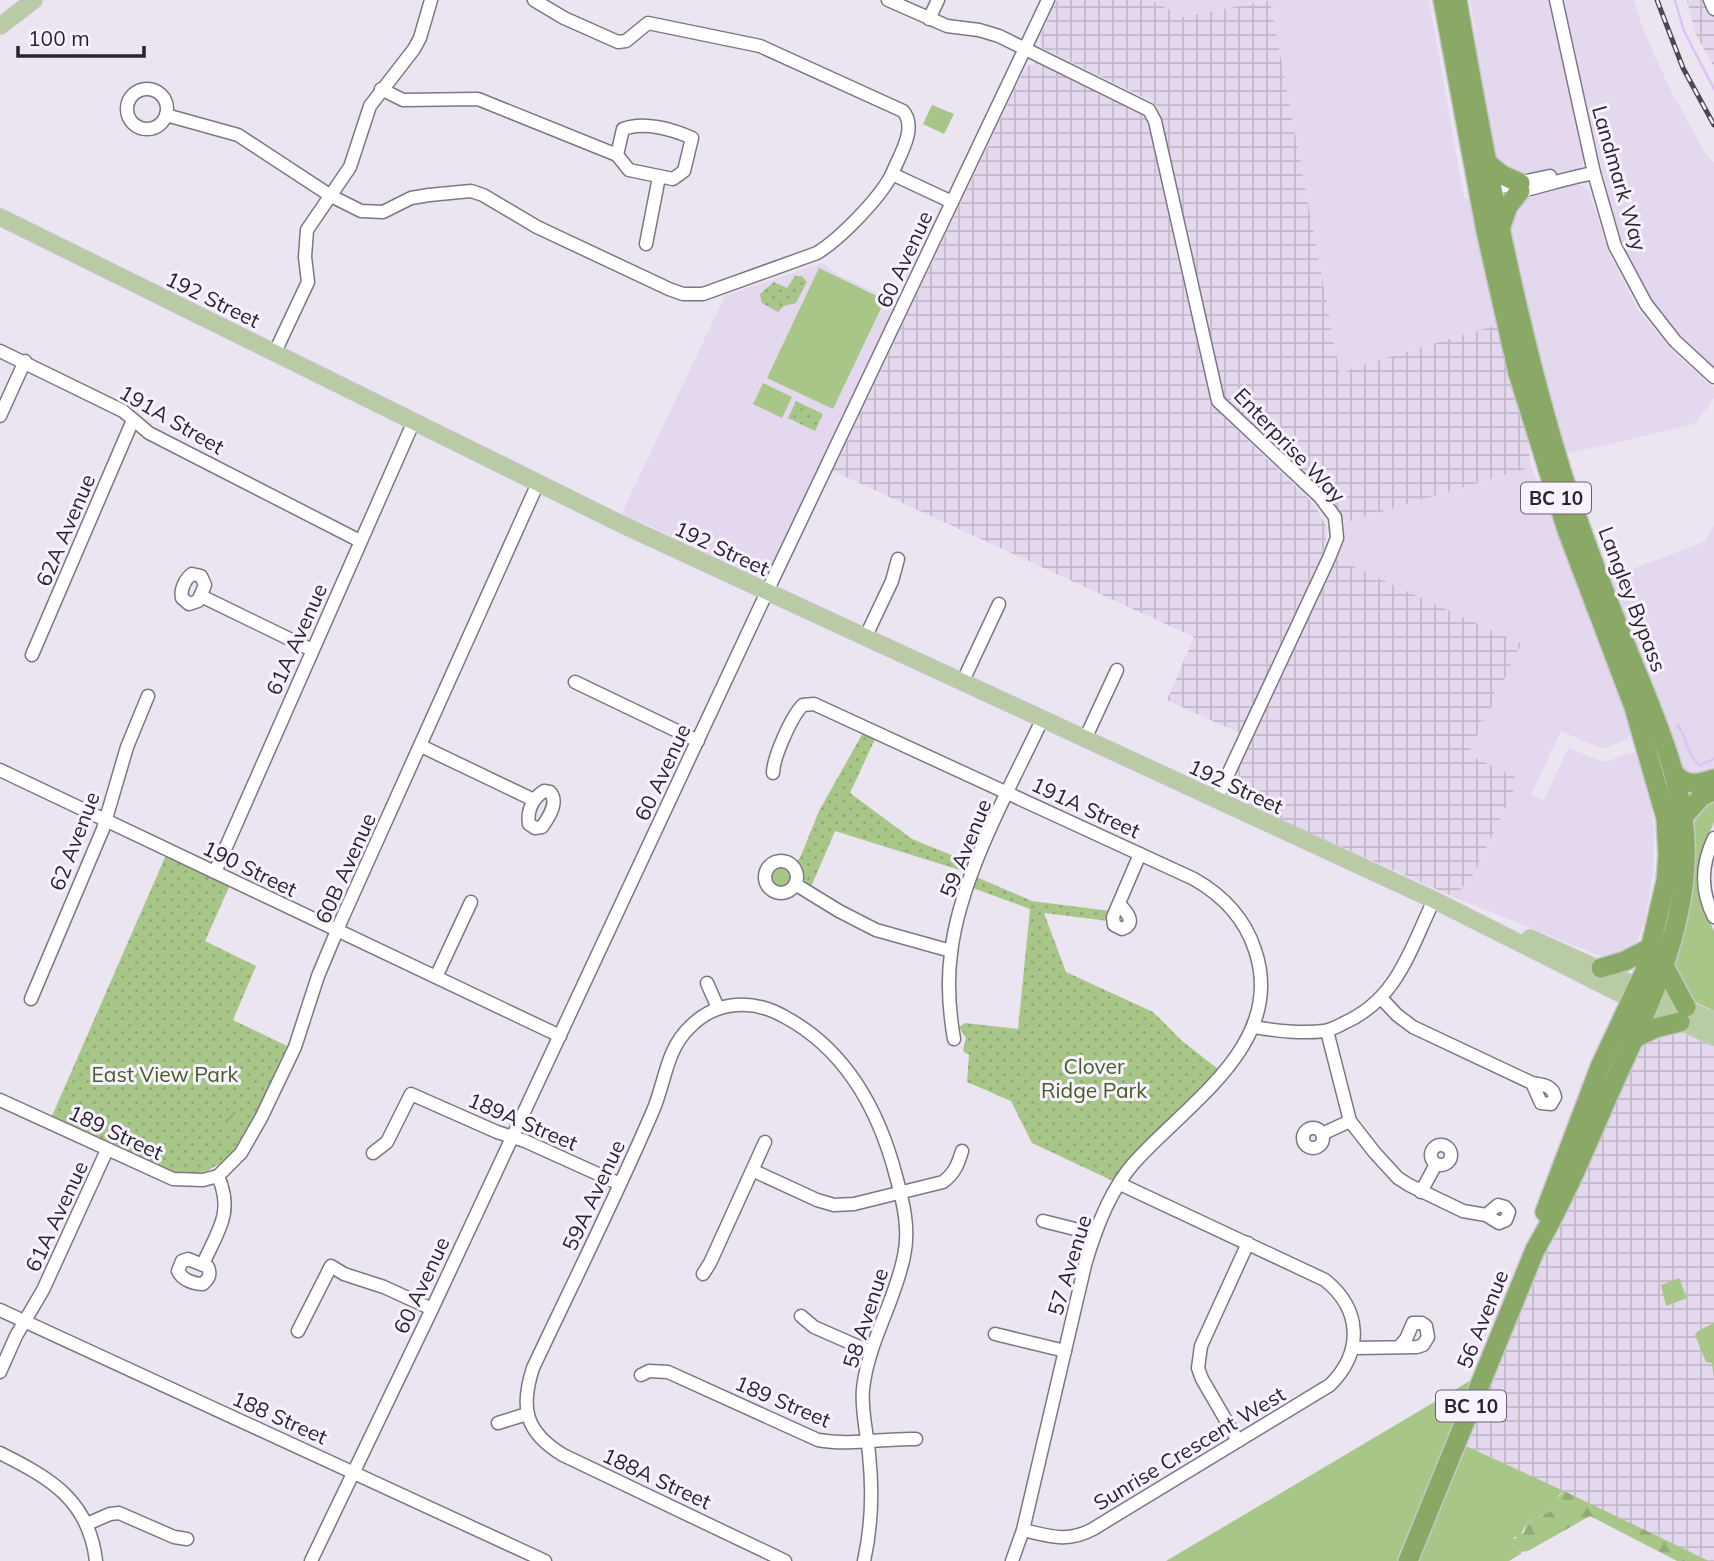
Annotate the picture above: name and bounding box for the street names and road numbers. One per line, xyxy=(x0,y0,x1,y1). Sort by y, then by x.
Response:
street label: Landmark Way xyxy=(1587,102,1653,254)
street label: 60 Avenue xyxy=(870,206,938,312)
street label: 192 Street xyxy=(162,265,264,333)
street label: 191A Street xyxy=(115,379,229,459)
street label: Enterprise Way xyxy=(1229,382,1351,508)
street label: 62A Avenue xyxy=(30,470,100,590)
road number: BC 10 xyxy=(1521,482,1591,513)
street label: 192 Street xyxy=(671,515,773,581)
street label: Langley Bypass xyxy=(1593,523,1673,675)
street label: 61A Avenue xyxy=(260,579,332,699)
street label: 60 Avenue xyxy=(628,719,696,825)
street label: 192 Street xyxy=(1185,753,1287,819)
street label: 191A Street xyxy=(1028,771,1144,843)
street label: 62 Avenue xyxy=(43,788,105,894)
street label: 59 Avenue xyxy=(933,795,997,901)
street label: 60B Avenue xyxy=(309,809,381,927)
street label: 190 Street xyxy=(199,834,301,902)
street label: 189A Street xyxy=(464,1086,582,1156)
street label: 189 Street xyxy=(65,1099,167,1165)
street label: 59A Avenue xyxy=(556,1135,630,1255)
street label: 61A Avenue xyxy=(19,1156,93,1276)
street label: 57 Avenue xyxy=(1041,1212,1097,1318)
street label: 60 Avenue xyxy=(387,1232,455,1338)
street label: 58 Avenue xyxy=(837,1265,893,1371)
street label: 56 Avenue xyxy=(1450,1266,1514,1372)
street label: 189 Street xyxy=(731,1369,835,1433)
street label: Sunrise Crescent West xyxy=(1088,1380,1290,1516)
street label: 188 Street xyxy=(228,1385,332,1449)
road number: BC 10 xyxy=(1436,1390,1506,1422)
street label: 188A Street xyxy=(599,1442,715,1514)

